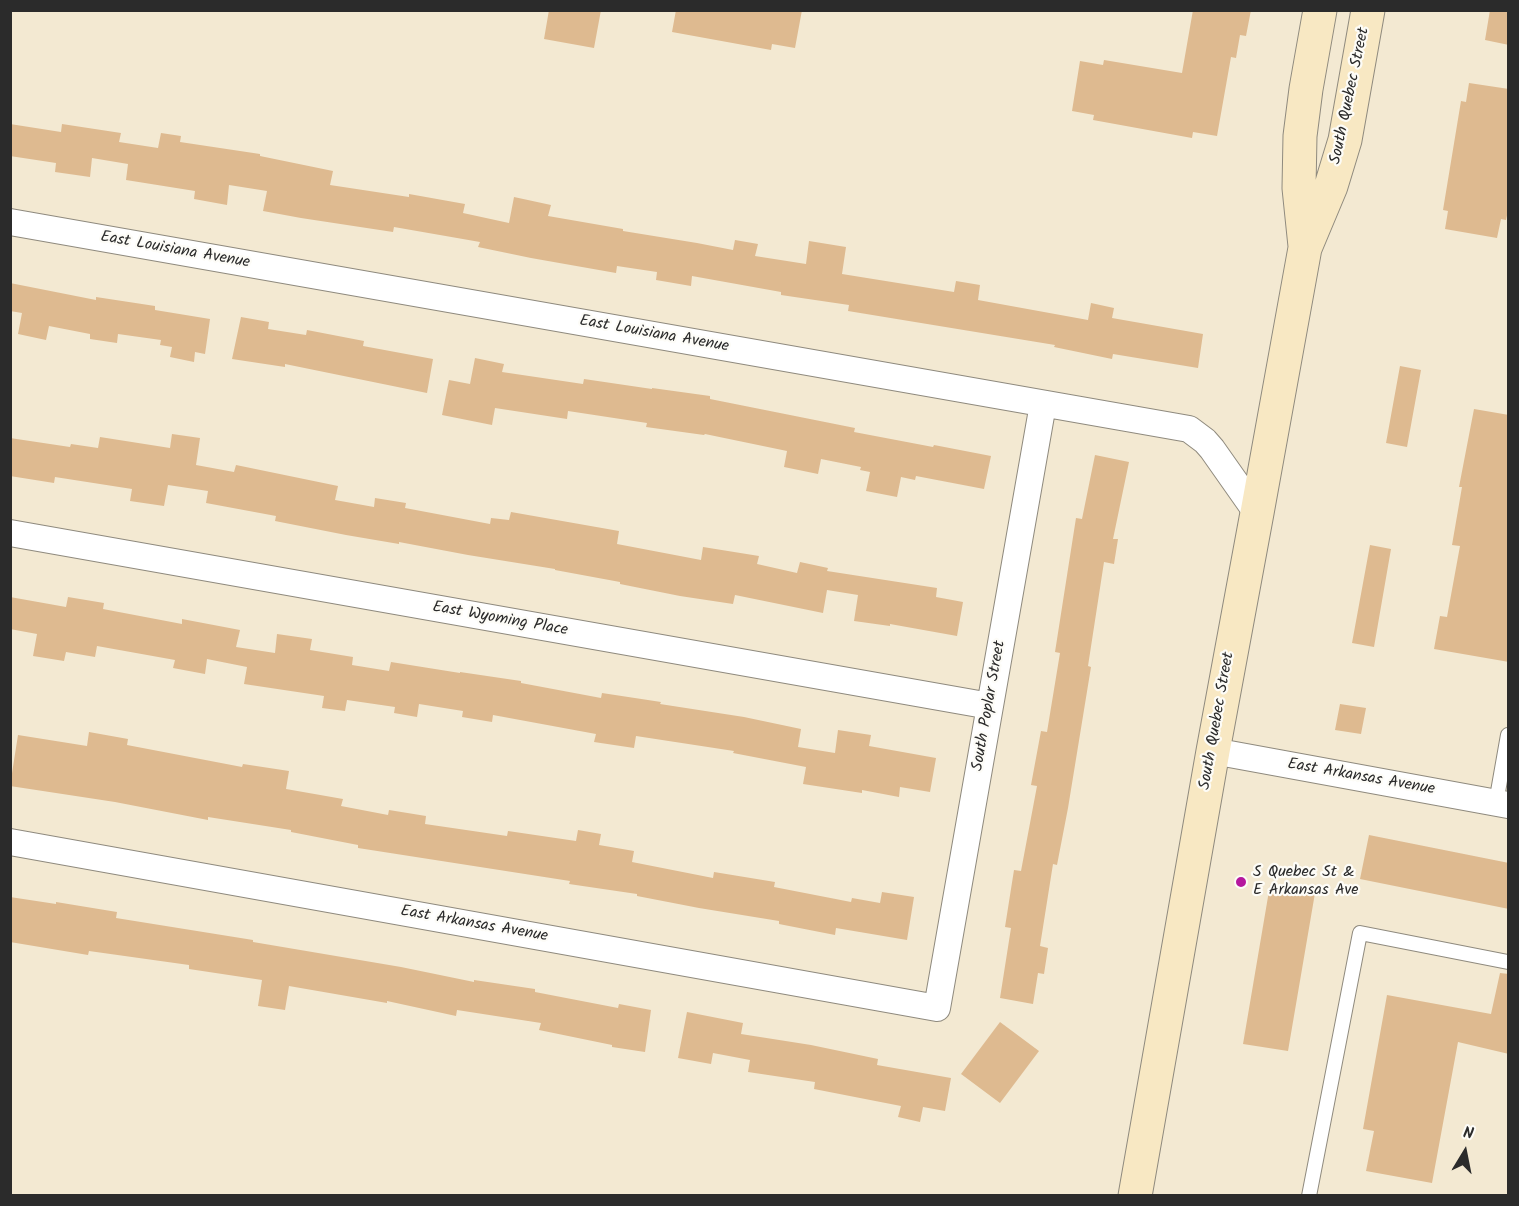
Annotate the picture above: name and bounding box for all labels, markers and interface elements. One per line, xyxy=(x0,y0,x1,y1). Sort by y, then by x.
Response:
street label: South Quebec Street xyxy=(1327,26,1375,166)
street label: East Louisiana Avenue xyxy=(99,228,251,274)
street label: East Louisiana Avenue xyxy=(578,312,730,358)
street label: East Wyoming Place xyxy=(431,599,569,641)
street label: South Poplar Street xyxy=(969,639,1011,773)
street label: South Quebec Street xyxy=(1196,651,1240,791)
street label: East Arkansas Avenue xyxy=(1286,756,1436,800)
place label: S Quebec St & E Arkansas Ave xyxy=(1253,863,1359,901)
marker: S Quebec St & E Arkansas Ave xyxy=(1234,875,1248,889)
street label: East Arkansas Avenue xyxy=(399,903,549,947)
text: N xyxy=(1461,1121,1475,1147)
north arrow xyxy=(1435,1122,1495,1182)

